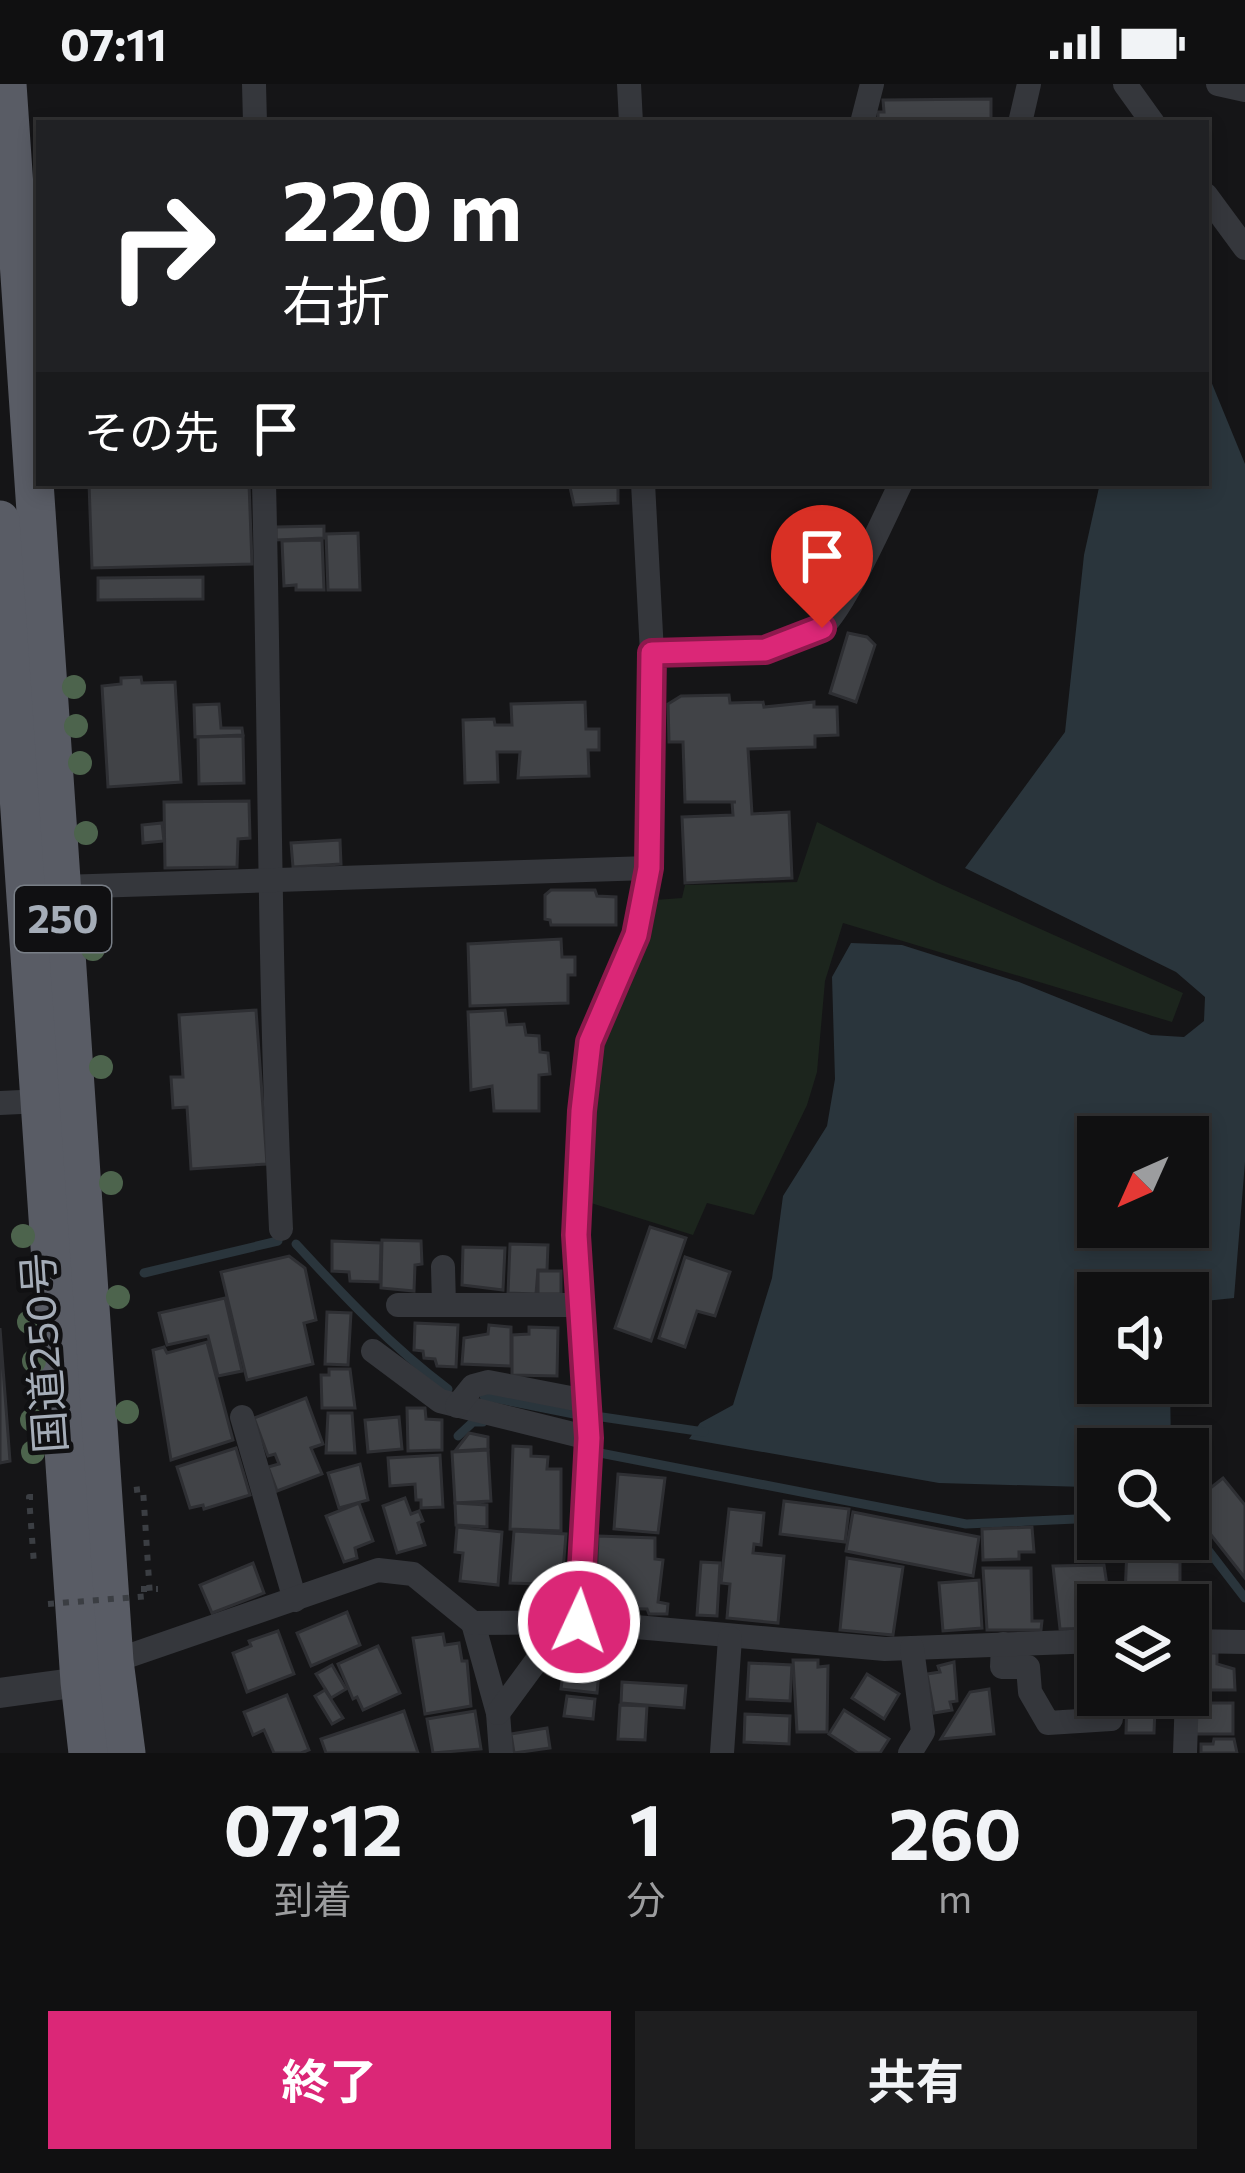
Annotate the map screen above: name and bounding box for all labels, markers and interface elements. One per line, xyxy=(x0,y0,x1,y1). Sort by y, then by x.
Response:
text: 07:11 xyxy=(60,15,167,70)
text: 220 m xyxy=(282,156,522,258)
icon: right xyxy=(84,168,240,324)
text: 右折 xyxy=(282,266,390,332)
icon: arrive xyxy=(243,396,309,462)
text: その先 xyxy=(84,403,219,458)
pin xyxy=(771,505,873,628)
icon: arrive xyxy=(789,523,855,589)
road number: 250 xyxy=(15,886,111,952)
north arrow xyxy=(1077,1116,1209,1248)
map controls xyxy=(1077,1116,1209,1716)
street label: 国道250号 xyxy=(9,1251,75,1455)
button: sound xyxy=(1077,1272,1209,1404)
button: search xyxy=(1077,1428,1209,1560)
position arrow xyxy=(516,1559,642,1685)
button: layers xyxy=(1077,1584,1209,1716)
text: 07:12 xyxy=(223,1783,403,1871)
text: 1 xyxy=(629,1783,662,1871)
text: 260 xyxy=(889,1787,1022,1875)
text: m xyxy=(938,1873,972,1921)
text: 到着 xyxy=(274,1874,352,1922)
text: 分 xyxy=(626,1874,665,1922)
button: 終了 xyxy=(48,2011,611,2149)
button: 共有 xyxy=(635,2011,1197,2149)

